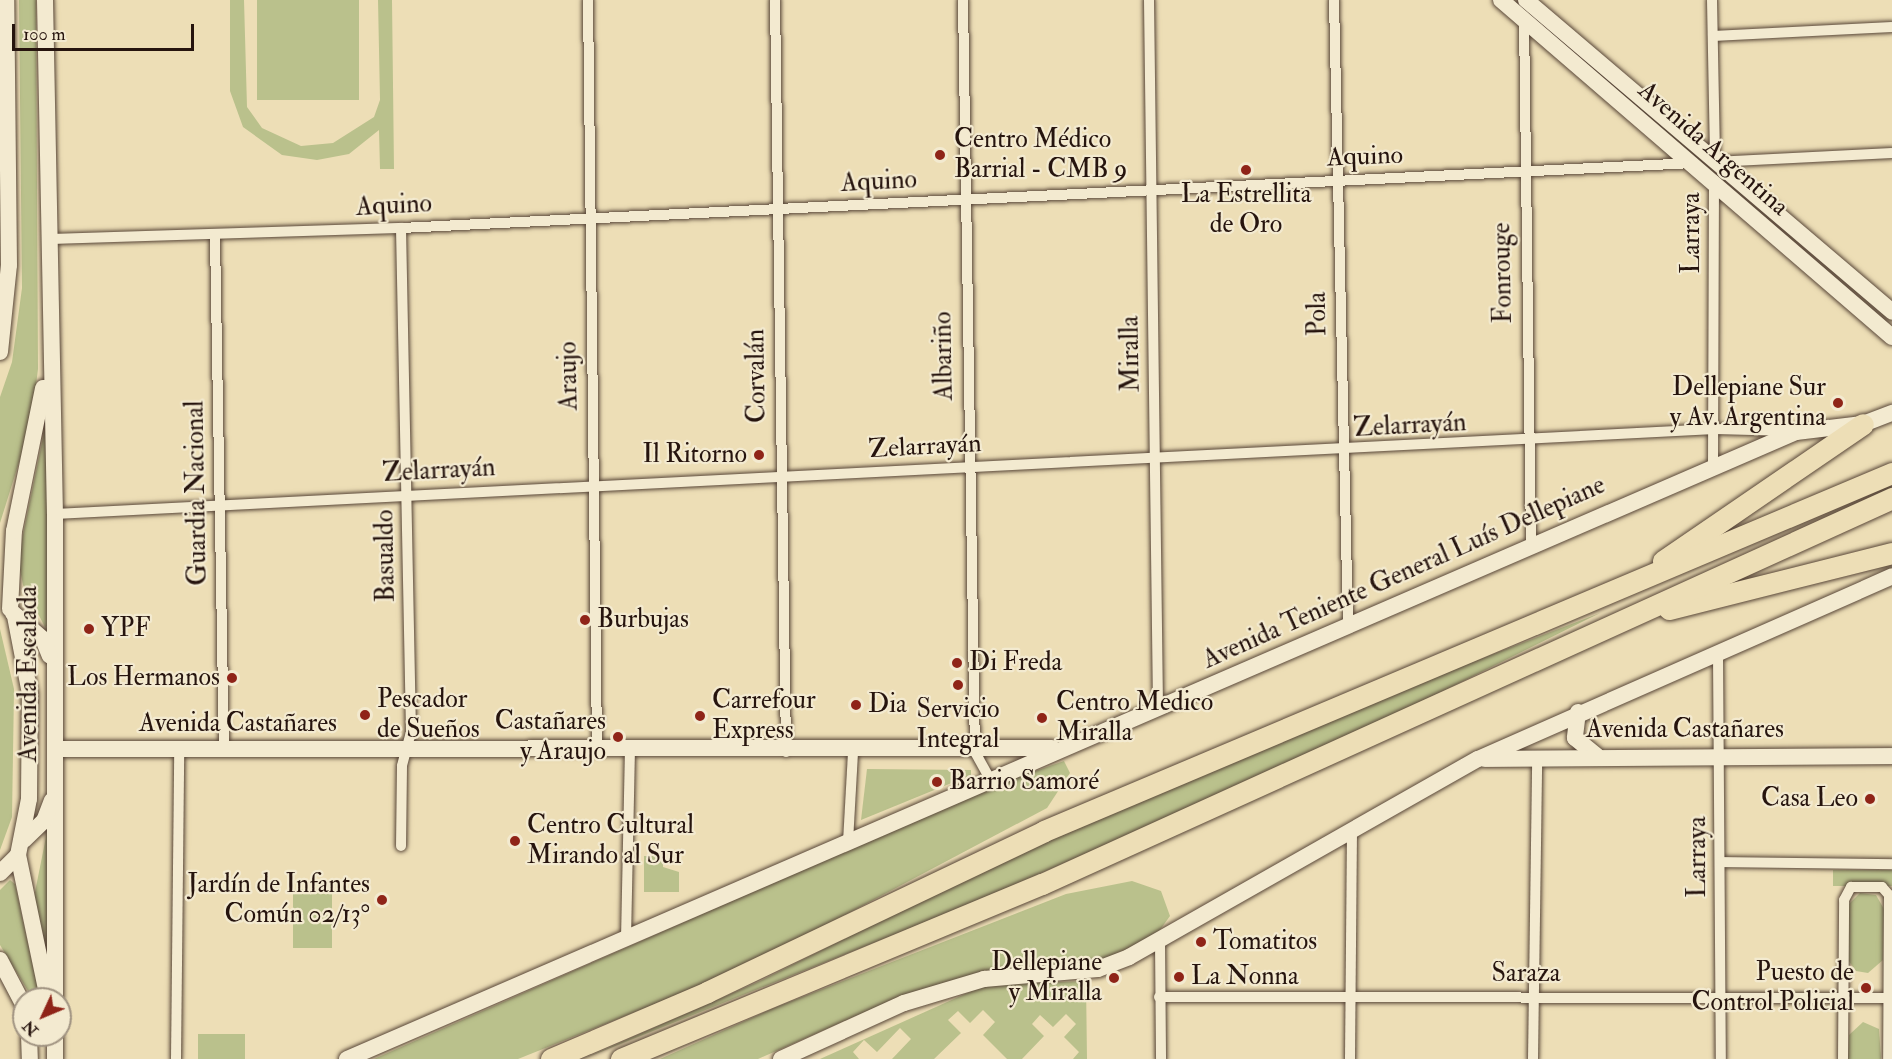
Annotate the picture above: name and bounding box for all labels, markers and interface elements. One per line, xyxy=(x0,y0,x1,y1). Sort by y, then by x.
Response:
scale bar xyxy=(15,12,196,50)
text: 100 m xyxy=(23,23,66,46)
street label: Avenida Argentina xyxy=(1631,75,1795,223)
place label: Centro Médico Barrial - CMB 9 xyxy=(954,124,1127,186)
street label: Aquino xyxy=(1326,140,1404,174)
marker: Centro Médico Barrial - CMB 9 xyxy=(931,146,949,164)
marker: La Estrellita de Oro xyxy=(1239,163,1253,177)
street label: Aquino xyxy=(840,164,918,200)
place label: La Estrellita de Oro xyxy=(1181,179,1311,240)
street label: Aquino xyxy=(355,188,433,224)
street label: Larraya xyxy=(1676,192,1708,274)
street label: Fonrouge xyxy=(1487,222,1519,324)
street label: Pola xyxy=(1302,292,1334,336)
street label: Albariño xyxy=(928,311,960,401)
street label: Miralla xyxy=(1115,316,1147,392)
street label: Corvalán xyxy=(741,329,773,423)
street label: Araujo xyxy=(553,341,585,411)
place label: Dellepiane Sur y Av. Argentina xyxy=(1670,372,1826,434)
marker: Dellepiane Sur y Av. Argentina xyxy=(1831,396,1845,410)
street label: Guardia Nacional xyxy=(180,400,214,586)
street label: Zelarrayán xyxy=(1353,407,1467,445)
street label: Zelarrayán xyxy=(868,428,982,466)
place label: Il Ritorno xyxy=(643,439,747,471)
marker: Il Ritorno xyxy=(752,448,766,462)
street label: Zelarrayán xyxy=(382,452,496,490)
street label: Avenida Teniente General Luís Dellepiane xyxy=(1198,470,1610,676)
street label: Basualdo xyxy=(370,509,402,603)
street label: Avenida Escalada xyxy=(13,586,45,762)
place label: Burbujas xyxy=(597,604,689,636)
place label: YPF xyxy=(101,613,151,645)
marker: Burbujas xyxy=(578,613,592,627)
marker: YPF xyxy=(82,622,96,636)
place label: Di Freda xyxy=(969,647,1062,679)
marker: Di Freda xyxy=(950,656,964,670)
place label: Los Hermanos xyxy=(67,662,220,694)
marker: Los Hermanos xyxy=(225,671,239,685)
marker: Servicio Integral xyxy=(951,678,965,692)
place label: Pescador de Sueños xyxy=(377,684,480,746)
place label: Carrefour Express xyxy=(712,685,816,746)
place label: Centro Medico Miralla xyxy=(1056,687,1213,748)
place label: Dia xyxy=(868,689,907,721)
place label: Servicio Integral xyxy=(916,694,1000,756)
marker: Dia xyxy=(849,698,863,712)
place label: Castañares y Araujo xyxy=(495,706,606,768)
street label: Avenida Castañares xyxy=(139,708,337,740)
marker: Pescador de Sueños xyxy=(358,708,372,722)
marker: Carrefour Express xyxy=(693,709,707,723)
marker: Centro Medico Miralla xyxy=(1033,709,1051,727)
street label: Avenida Castañares xyxy=(1586,714,1784,746)
marker: Castañares y Araujo xyxy=(611,730,625,744)
place label: Barrio Samoré xyxy=(949,766,1099,798)
marker: Barrio Samoré xyxy=(930,775,944,789)
place label: Casa Leo xyxy=(1761,783,1858,815)
marker: Casa Leo xyxy=(1863,792,1877,806)
place label: Centro Cultural Mirando al Sur xyxy=(527,810,694,872)
street label: Larraya xyxy=(1682,816,1714,898)
marker: Centro Cultural Mirando al Sur xyxy=(508,834,522,848)
place label: Jardín de Infantes Común 02/13° xyxy=(188,869,370,930)
marker: Jardín de Infantes Común 02/13° xyxy=(375,893,389,907)
place label: Tomatitos xyxy=(1213,926,1317,958)
marker: Tomatitos xyxy=(1194,935,1208,949)
place label: Dellepiane y Miralla xyxy=(991,947,1102,1008)
place label: Puesto de Control Policial xyxy=(1692,957,1854,1018)
street label: Saraza xyxy=(1492,958,1560,990)
place label: La Nonna xyxy=(1191,961,1299,993)
marker: La Nonna xyxy=(1172,970,1186,984)
marker: Dellepiane y Miralla xyxy=(1107,971,1121,985)
marker: Puesto de Control Policial xyxy=(1859,981,1873,995)
north arrow xyxy=(12,987,72,1047)
text: N xyxy=(18,1016,43,1040)

